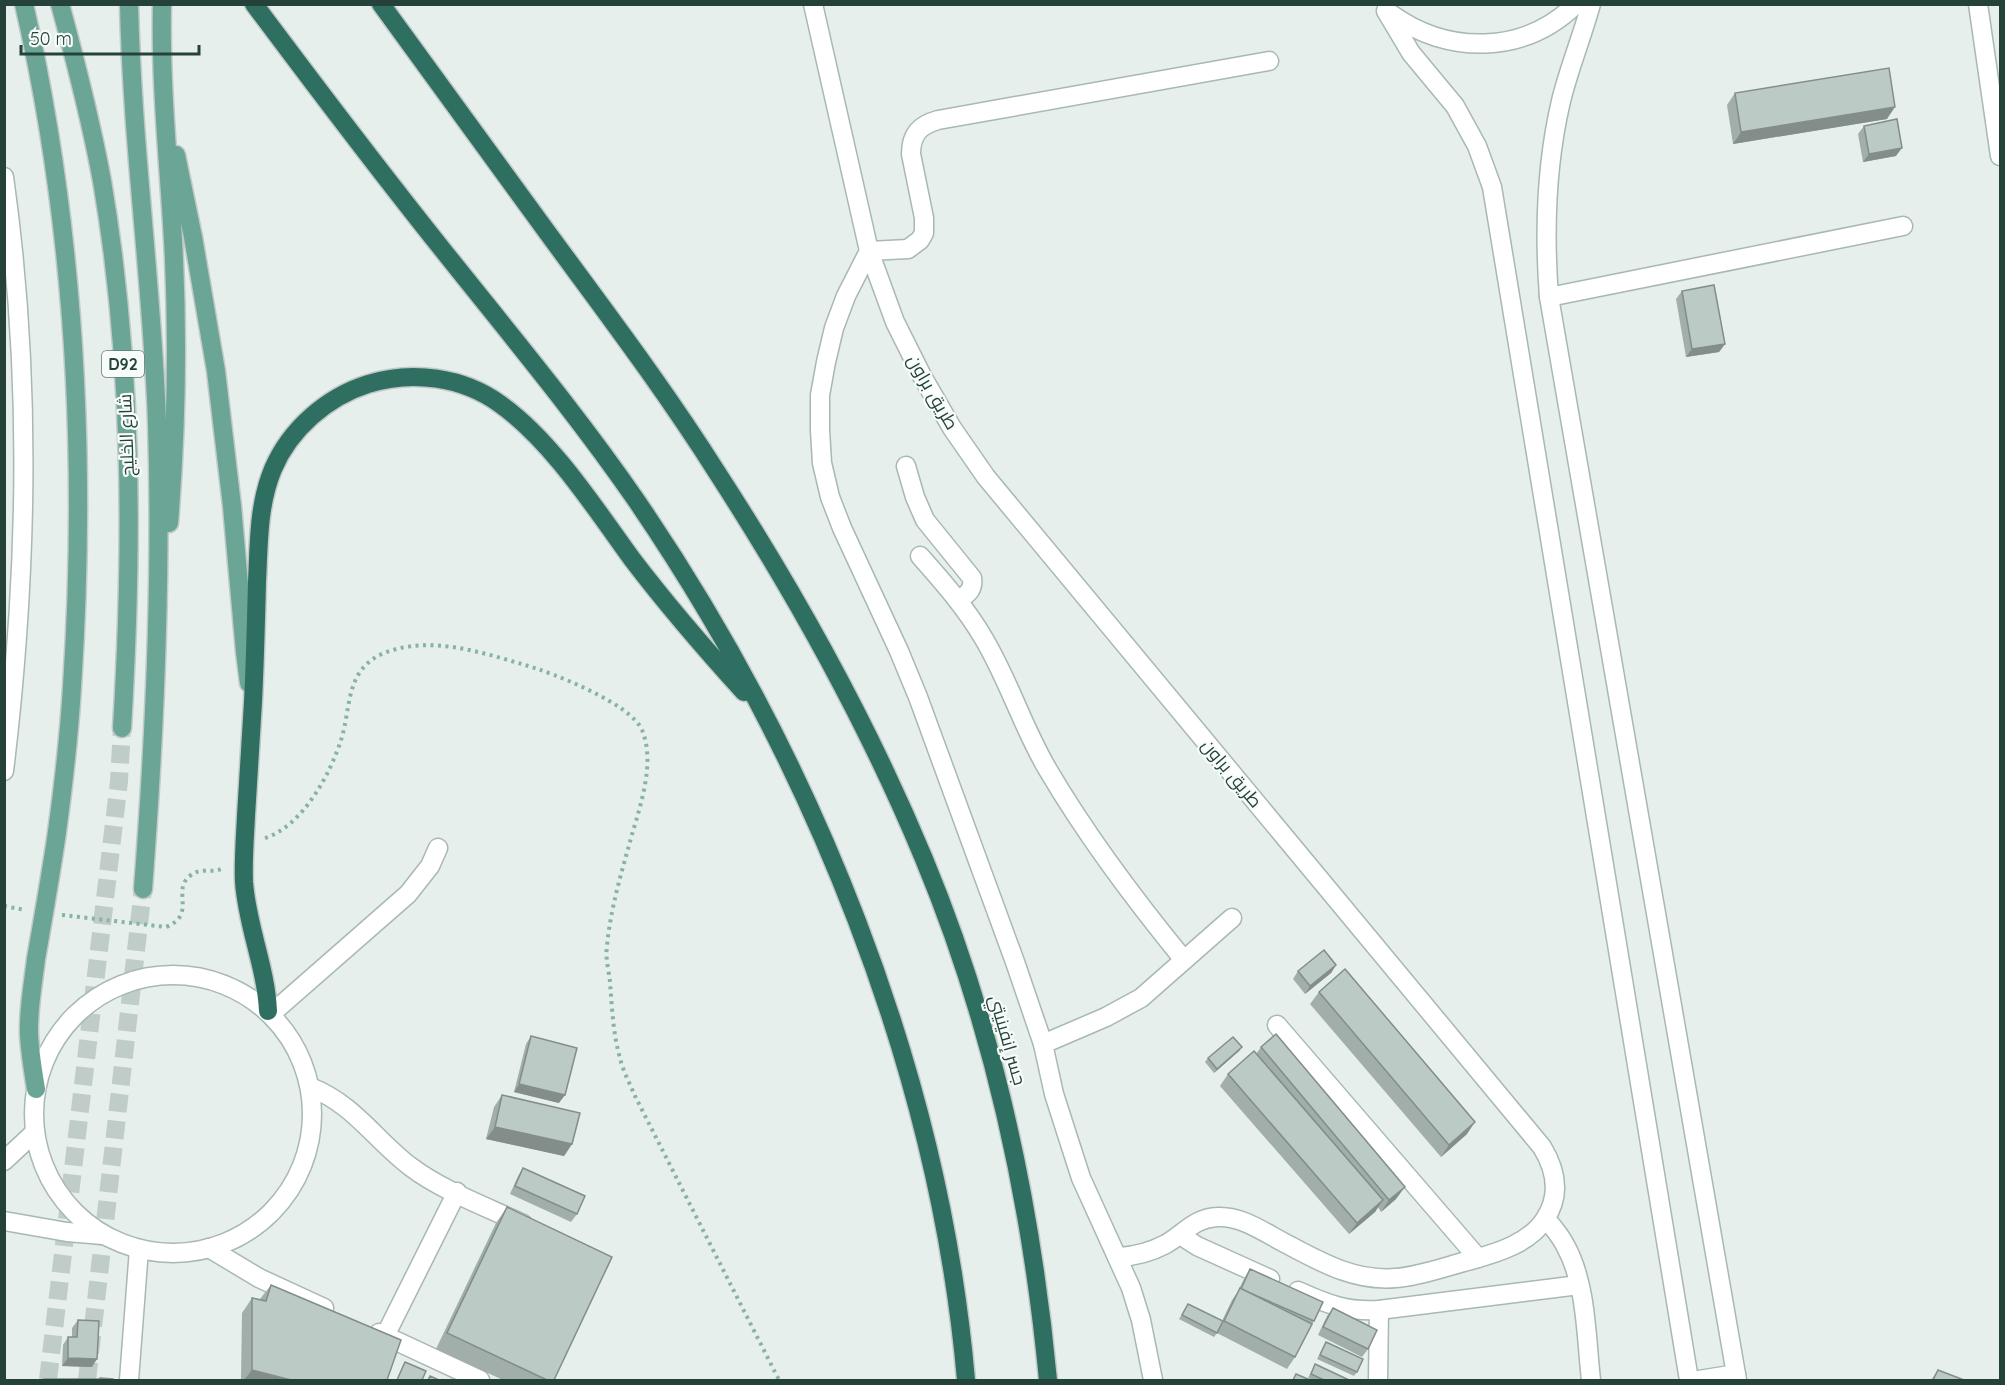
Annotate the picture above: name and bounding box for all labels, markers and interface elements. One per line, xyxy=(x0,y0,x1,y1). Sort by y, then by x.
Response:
scale bar xyxy=(21,18,200,56)
text: 50 m xyxy=(30,27,72,50)
street label: طريق براون xyxy=(901,350,964,434)
road number: D92 xyxy=(102,351,144,377)
street label: شارع الخليج xyxy=(113,393,140,477)
street label: طريق براون xyxy=(1196,734,1267,813)
street label: جسر إنفينيتي xyxy=(981,992,1032,1088)

